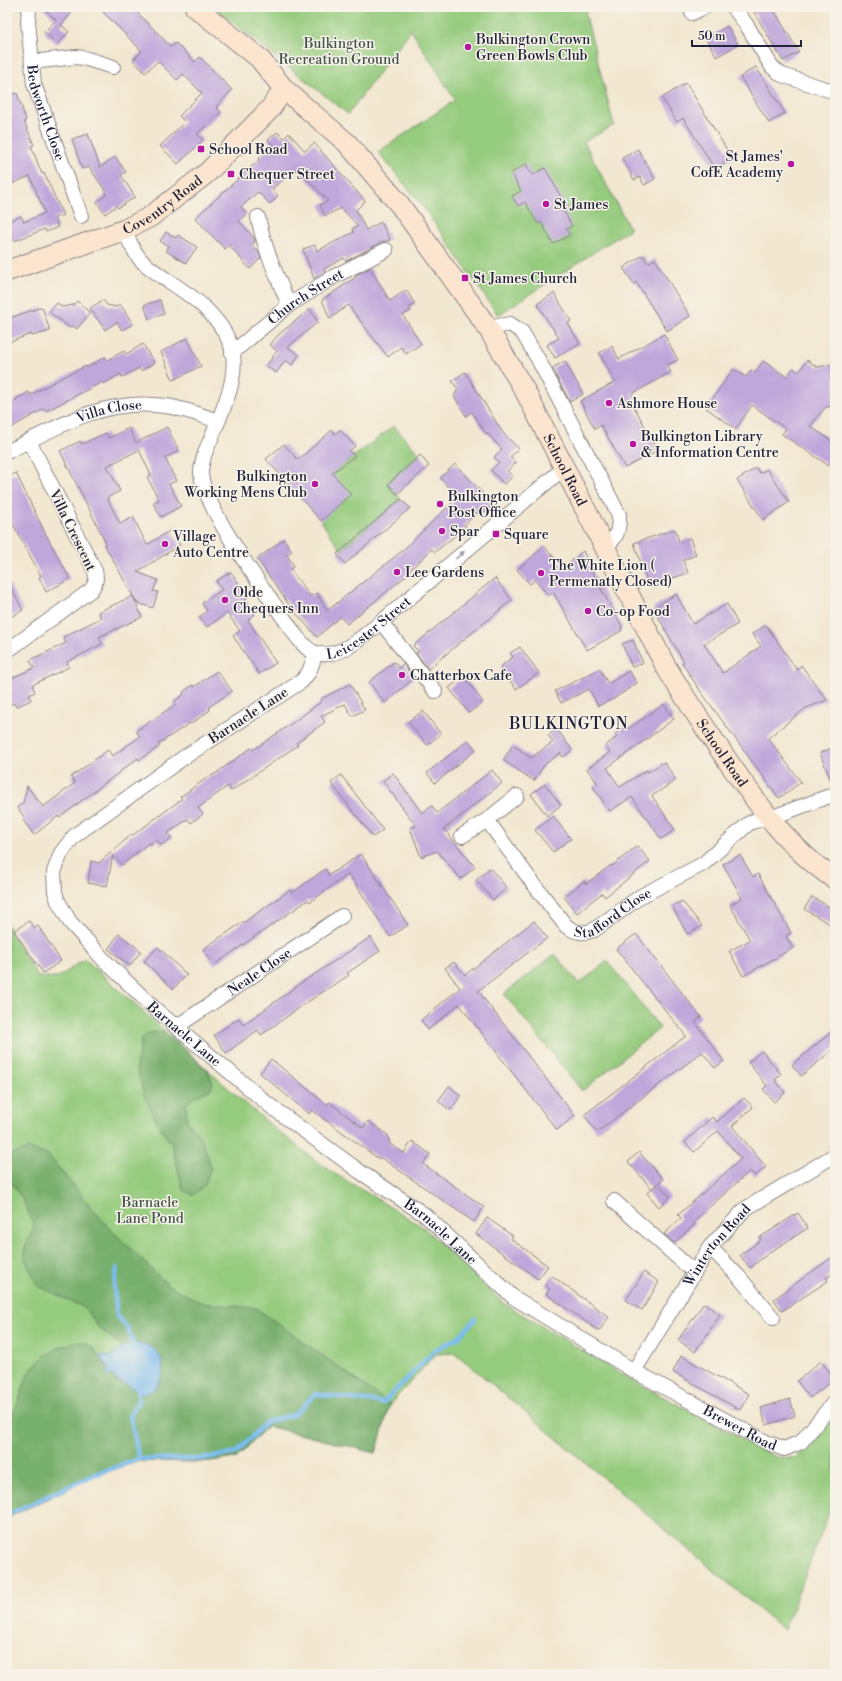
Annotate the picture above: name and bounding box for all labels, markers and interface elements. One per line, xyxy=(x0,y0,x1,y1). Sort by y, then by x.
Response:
scale bar xyxy=(692,22,801,48)
text: 50 m xyxy=(698,29,726,44)
place label: Bulkington Crown Green Bowls Club xyxy=(475,31,591,65)
park label: Bulkington Recreation Ground xyxy=(279,35,399,69)
marker: Bulkington Crown Green Bowls Club xyxy=(463,42,473,52)
street label: Bedworth Close xyxy=(22,63,69,163)
place label: School Road xyxy=(209,141,288,159)
marker: School Road xyxy=(196,144,206,154)
place label: St James' CofE Academy xyxy=(691,148,783,182)
marker: St James' CofE Academy xyxy=(786,159,796,169)
place label: Chequer Street xyxy=(239,166,335,184)
marker: Chequer Street xyxy=(226,169,236,179)
street label: Coventry Road xyxy=(120,172,206,239)
place label: St James xyxy=(554,196,608,214)
marker: St James xyxy=(541,199,551,209)
street label: Church Street xyxy=(264,265,347,329)
place label: St James Church xyxy=(473,270,578,288)
marker: St James Church xyxy=(460,273,470,283)
place label: Ashmore House xyxy=(616,395,717,413)
street label: Villa Close xyxy=(73,396,142,428)
marker: Ashmore House xyxy=(604,398,614,408)
place label: Bulkington Library & Information Centre xyxy=(640,428,779,462)
street label: School Road xyxy=(538,431,590,509)
marker: Bulkington Library & Information Centre xyxy=(628,439,638,449)
place label: Bulkington Working Mens Club xyxy=(184,468,308,502)
marker: Bulkington Working Mens Club xyxy=(310,479,320,489)
street label: Villa Crescent xyxy=(44,486,100,574)
place label: Bulkington Post Office xyxy=(447,488,519,522)
marker: Bulkington Post Office xyxy=(435,499,445,509)
place label: Spar xyxy=(450,523,479,541)
marker: Spar xyxy=(437,526,447,536)
place label: Square xyxy=(504,526,549,544)
place label: Village Auto Centre xyxy=(172,528,249,562)
marker: Square xyxy=(491,529,501,539)
marker: Village Auto Centre xyxy=(160,539,170,549)
one-way arrow xyxy=(455,550,466,559)
place label: The White Lion ( Permenatly Closed) xyxy=(549,557,672,591)
place label: Lee Gardens xyxy=(405,564,484,582)
marker: Lee Gardens xyxy=(392,567,402,577)
marker: The White Lion ( Permenatly Closed) xyxy=(536,568,546,578)
place label: Olde Chequers Inn xyxy=(233,584,319,618)
street label: Leicester Street xyxy=(325,593,415,664)
marker: Olde Chequers Inn xyxy=(220,595,230,605)
place label: Co-op Food xyxy=(596,603,670,621)
marker: Co-op Food xyxy=(583,606,593,616)
place label: Chatterbox Cafe xyxy=(410,667,512,685)
marker: Chatterbox Cafe xyxy=(397,670,407,680)
street label: Barnacle Lane xyxy=(204,683,292,749)
district label: BULKINGTON xyxy=(508,714,629,734)
street label: School Road xyxy=(692,716,751,791)
street label: Stafford Close xyxy=(572,884,655,942)
street label: Neale Close xyxy=(224,944,295,1000)
street label: Barnacle Lane xyxy=(142,997,225,1071)
park label: Barnacle Lane Pond xyxy=(116,1194,184,1228)
street label: Barnacle Lane xyxy=(399,1195,480,1269)
street label: Winterton Road xyxy=(679,1201,755,1291)
street label: Brewer Road xyxy=(699,1401,779,1455)

